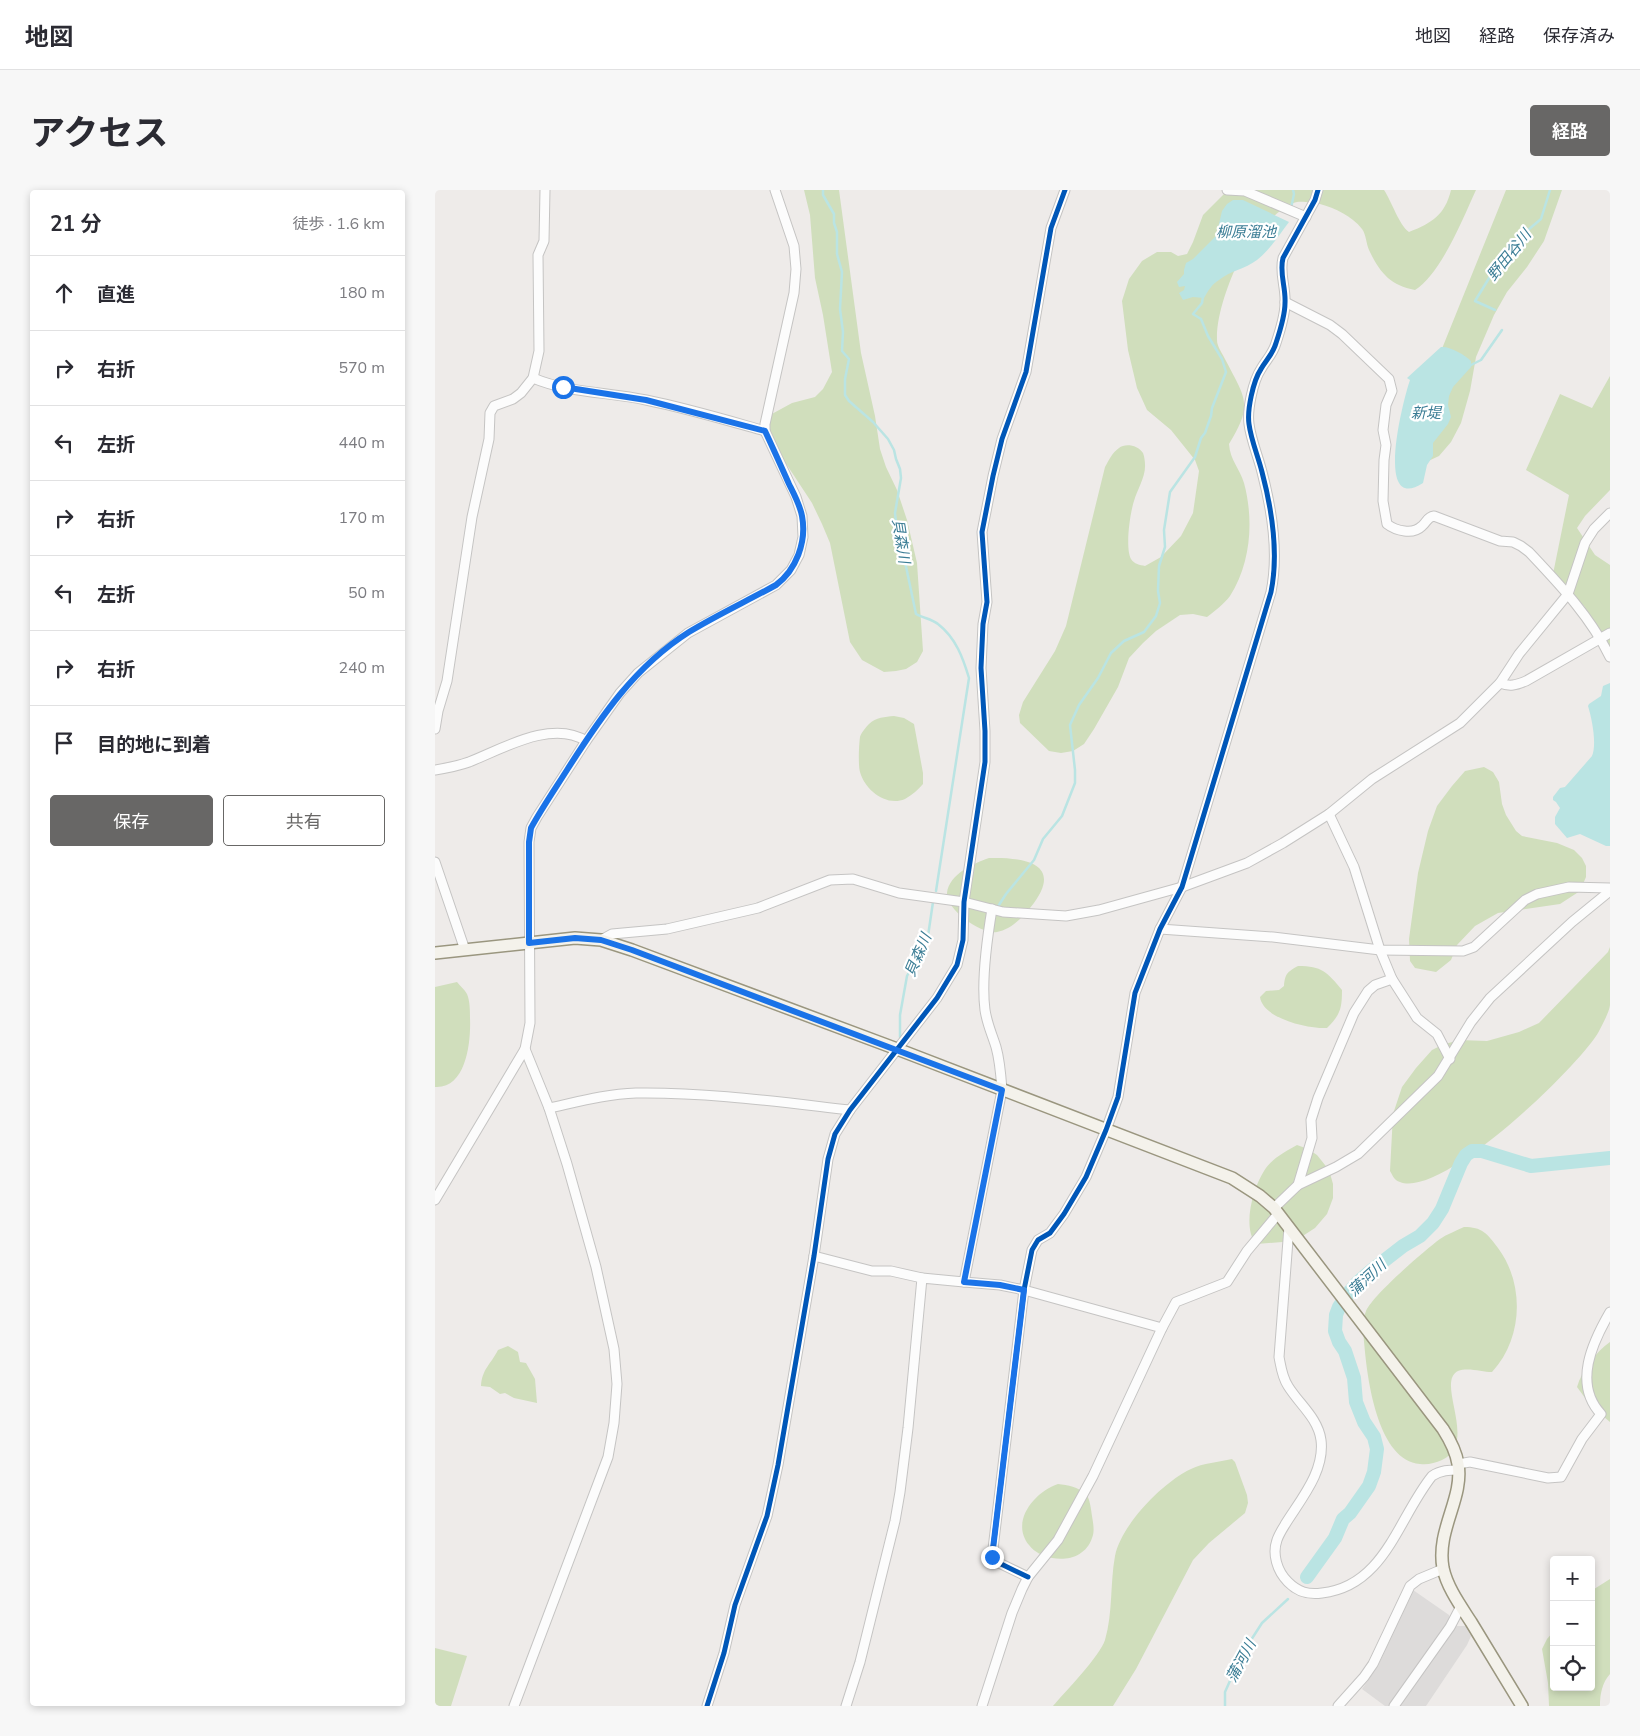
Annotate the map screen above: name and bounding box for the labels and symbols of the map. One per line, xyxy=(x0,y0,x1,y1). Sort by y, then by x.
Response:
water label: 柳原溜池 xyxy=(1216,222,1278,242)
water label: 野田谷川 xyxy=(1482,224,1537,285)
route start xyxy=(552,376,575,399)
water label: 新堤 xyxy=(1411,403,1443,423)
water label: 貝森川 xyxy=(888,517,915,567)
water label: 貝森川 xyxy=(900,929,937,980)
water label: 蒲河川 xyxy=(1344,1254,1392,1301)
route end xyxy=(981,1546,1004,1569)
water label: 蒲河川 xyxy=(1222,1635,1261,1686)

